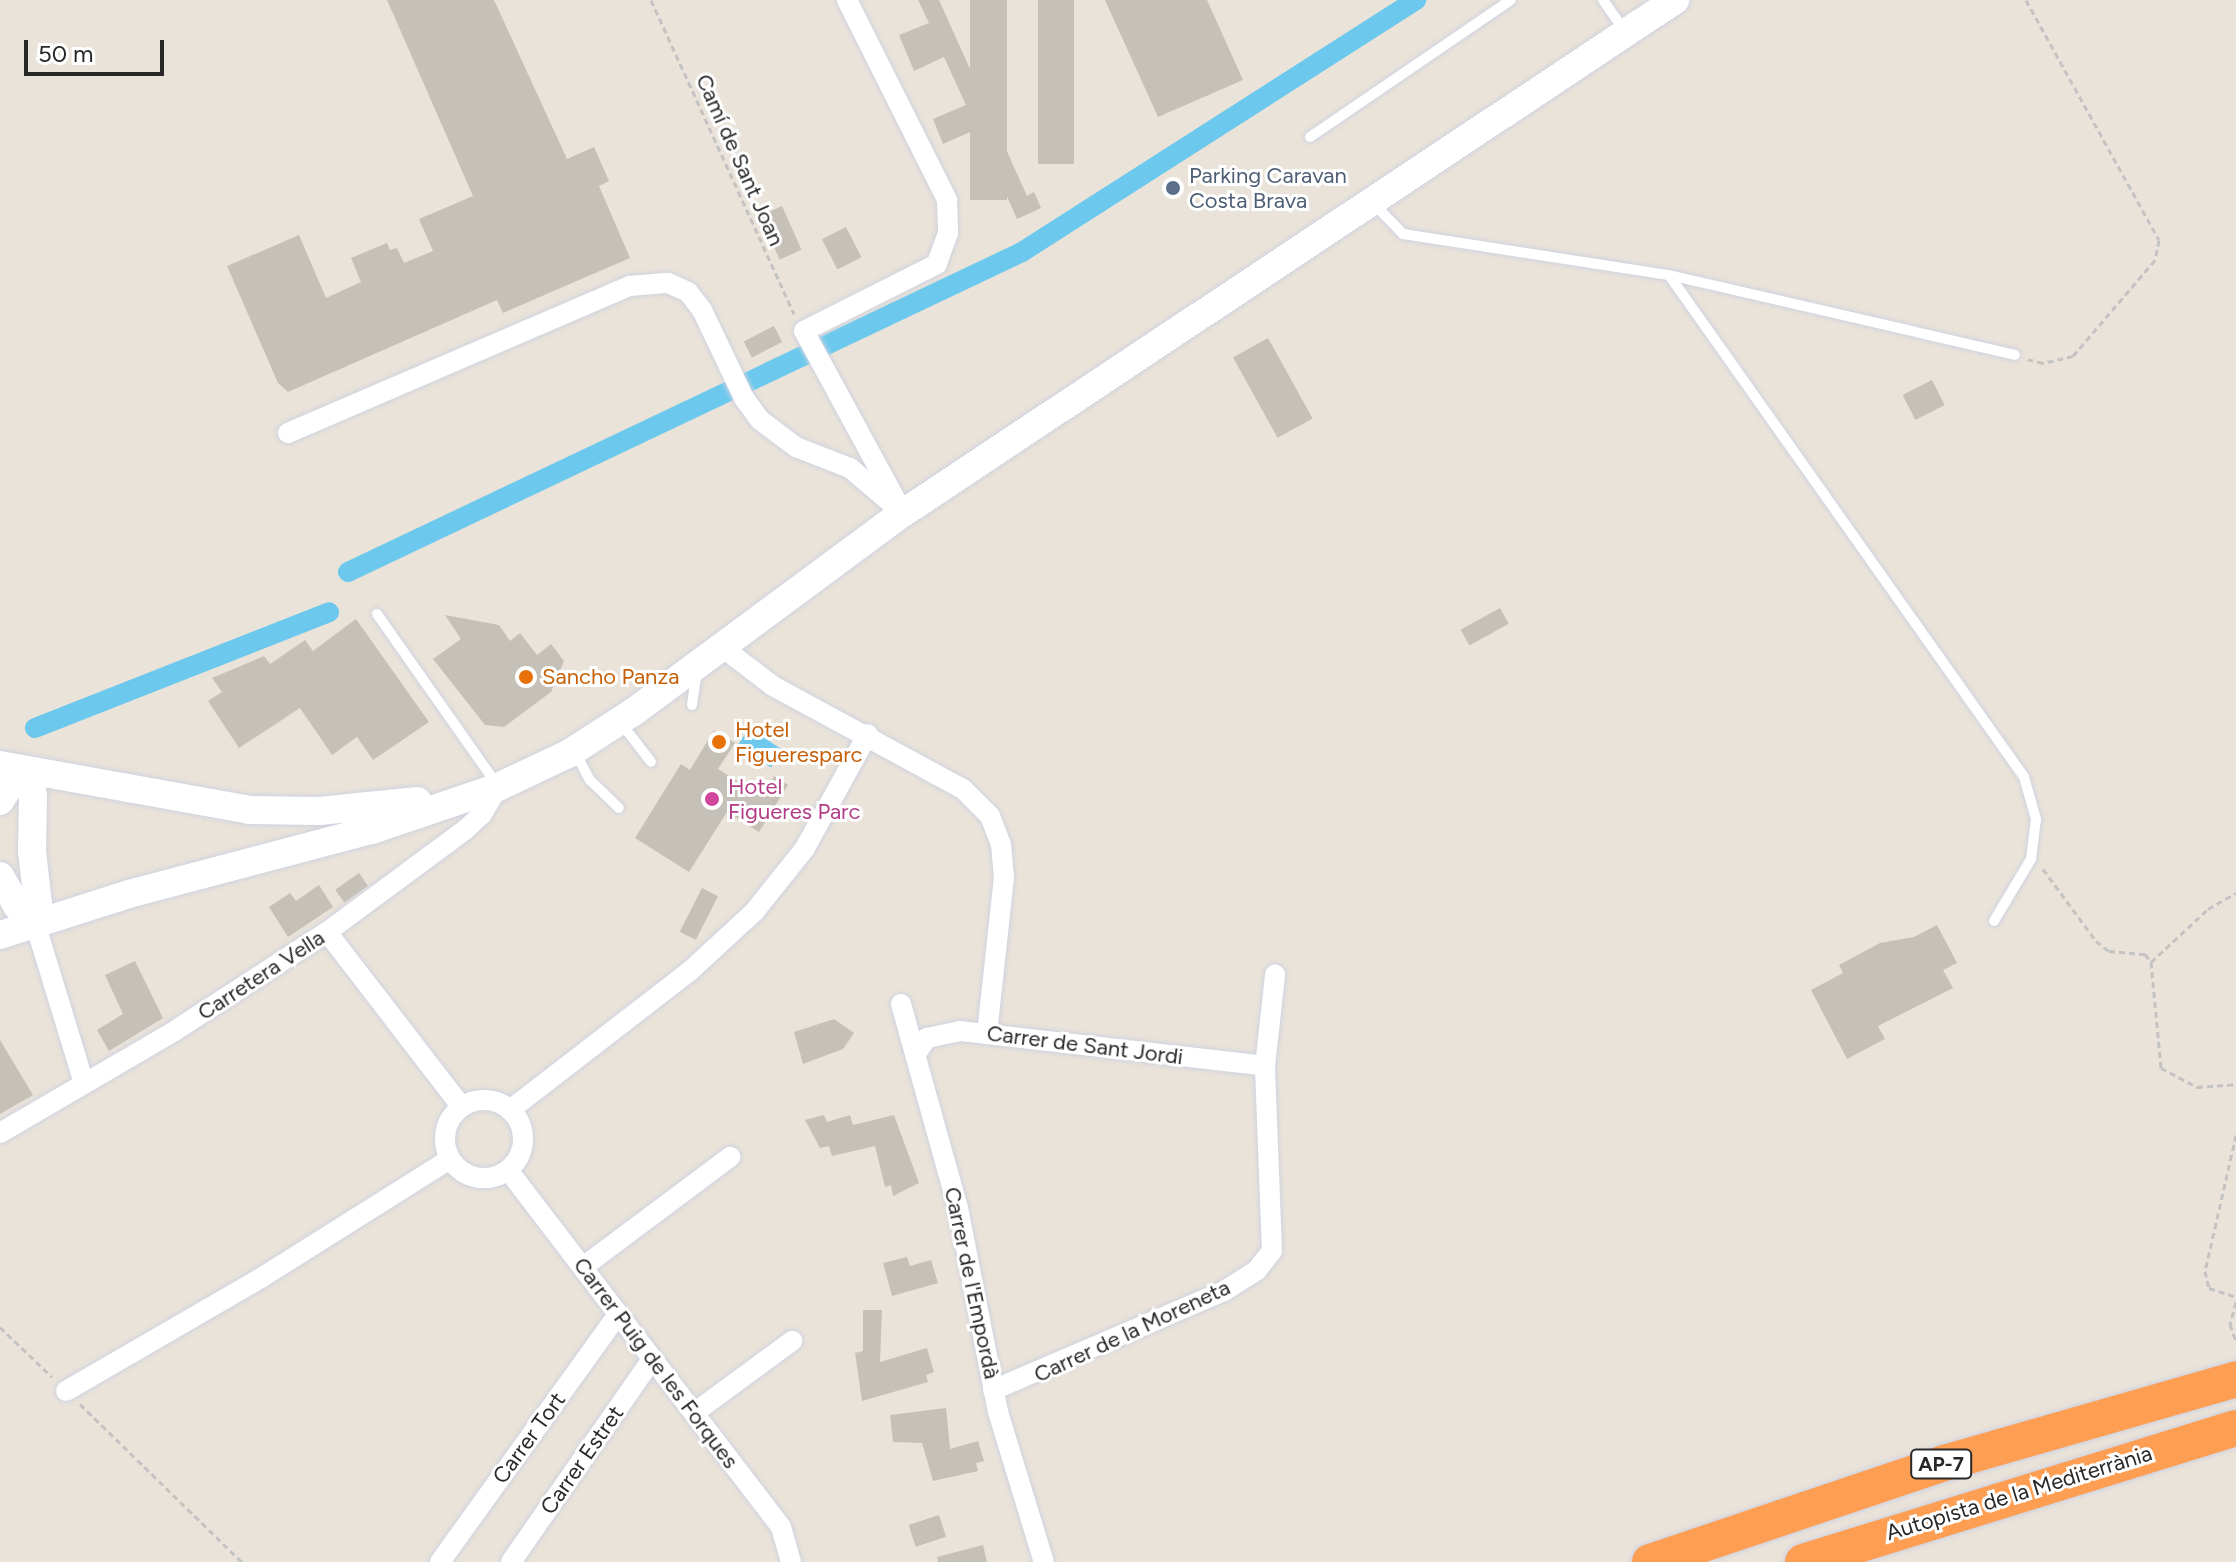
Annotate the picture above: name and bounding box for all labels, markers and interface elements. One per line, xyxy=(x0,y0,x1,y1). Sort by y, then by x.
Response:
scale bar xyxy=(28,24,168,74)
text: 50 m xyxy=(38,39,94,68)
street label: Camí de Sant Joan xyxy=(690,70,790,250)
place label: Parking Caravan Costa Brava xyxy=(1189,162,1347,214)
marker: Parking Caravan Costa Brava xyxy=(1164,179,1182,197)
place label: Sancho Panza xyxy=(542,664,679,690)
marker: Sancho Panza xyxy=(517,668,535,686)
place label: Hotel Figueresparc xyxy=(735,716,863,768)
marker: Hotel Figueresparc xyxy=(710,733,728,751)
place label: Hotel Figueres Parc xyxy=(728,773,860,824)
marker: Hotel Figueres Parc xyxy=(703,790,721,808)
street label: Carretera Vella xyxy=(193,924,329,1026)
street label: Carrer de Sant Jordi xyxy=(985,1020,1185,1070)
street label: Carrer de l'Empordà xyxy=(939,1185,1005,1381)
street label: Carrer Puig de les Forques xyxy=(568,1252,744,1474)
street label: Carrer de la Moreneta xyxy=(1030,1274,1234,1388)
street label: Carrer Tort xyxy=(487,1387,571,1489)
street label: Carrer Estret xyxy=(535,1401,629,1519)
street label: Autopista de la Mediterrània xyxy=(1883,1440,2155,1546)
road number: AP-7 xyxy=(1909,1448,1973,1480)

